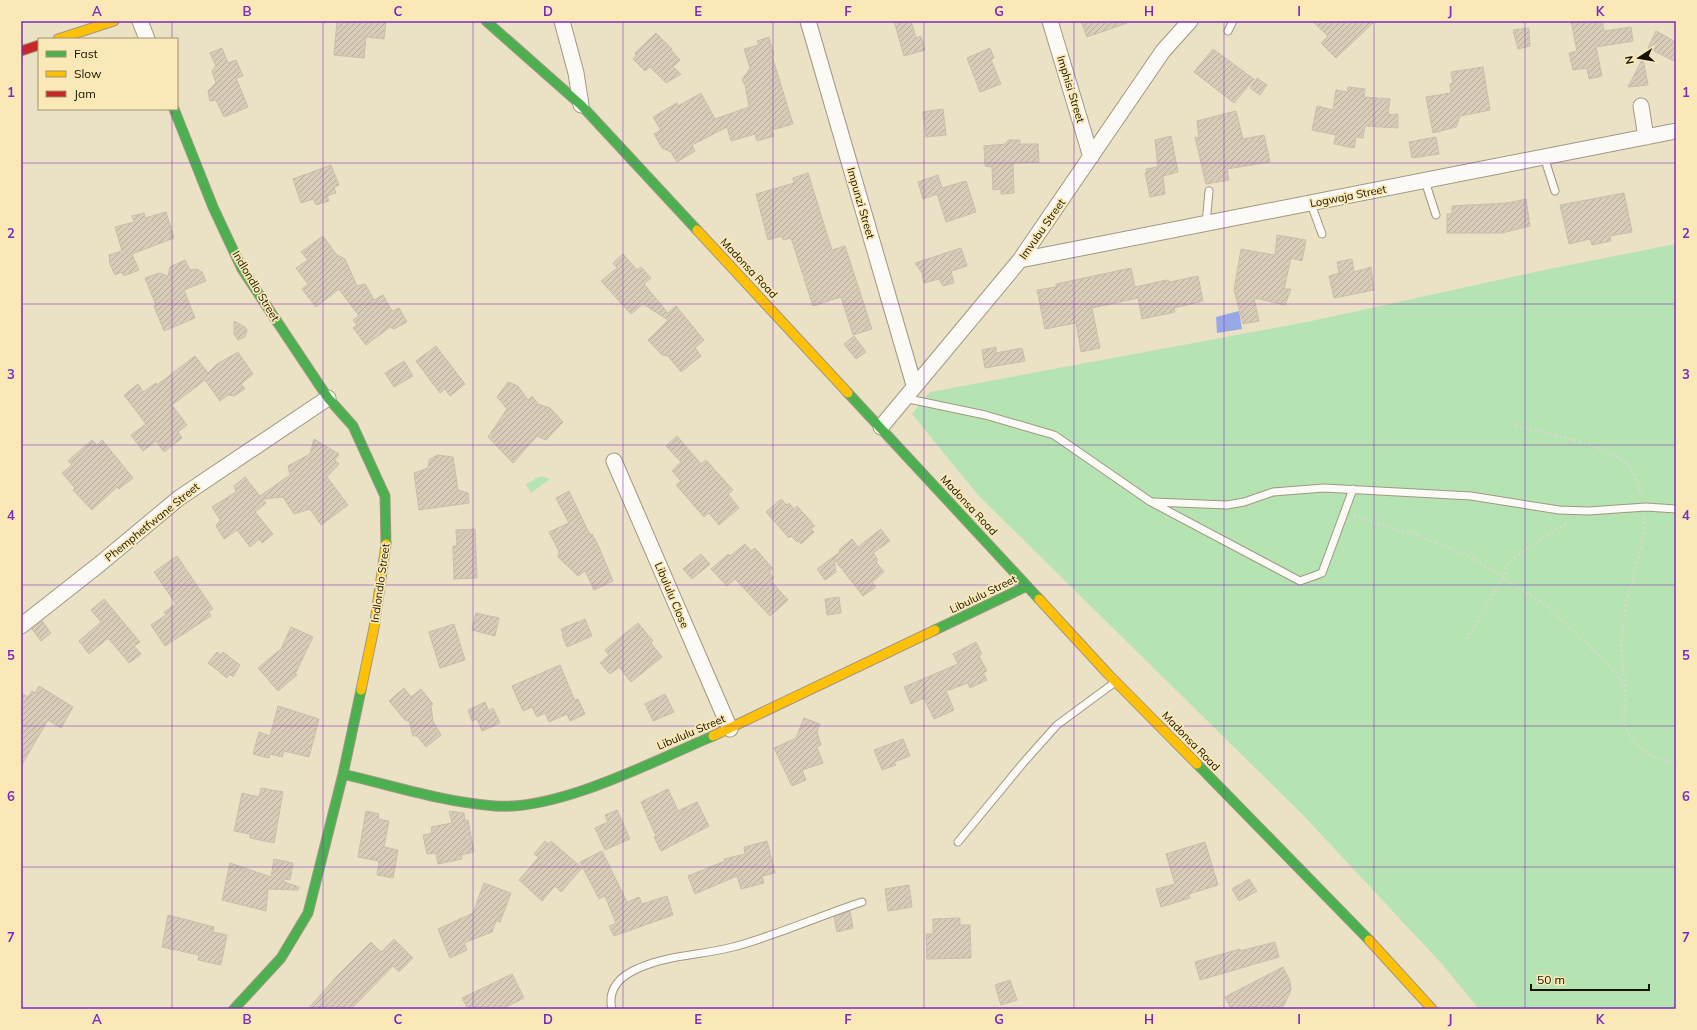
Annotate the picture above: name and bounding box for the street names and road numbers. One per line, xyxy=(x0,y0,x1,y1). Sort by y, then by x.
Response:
street label: Imphisi Street xyxy=(1054,54,1088,124)
street label: Impunzi Street xyxy=(844,166,878,240)
street label: Logwaja Street xyxy=(1309,182,1387,210)
street label: Imvubu Street xyxy=(1016,196,1068,262)
street label: Madonsa Road xyxy=(718,235,780,301)
street label: Indlondlo Street xyxy=(229,248,283,324)
street label: Madonsa Road xyxy=(938,472,1000,538)
street label: Phemphetfwane Street xyxy=(102,479,202,564)
street label: Indlondlo Street xyxy=(367,542,393,624)
street label: Libululu Close xyxy=(652,560,692,630)
street label: Libululu Street xyxy=(947,572,1019,616)
street label: Madonsa Road xyxy=(1159,708,1223,774)
street label: Libululu Street xyxy=(655,711,727,753)

